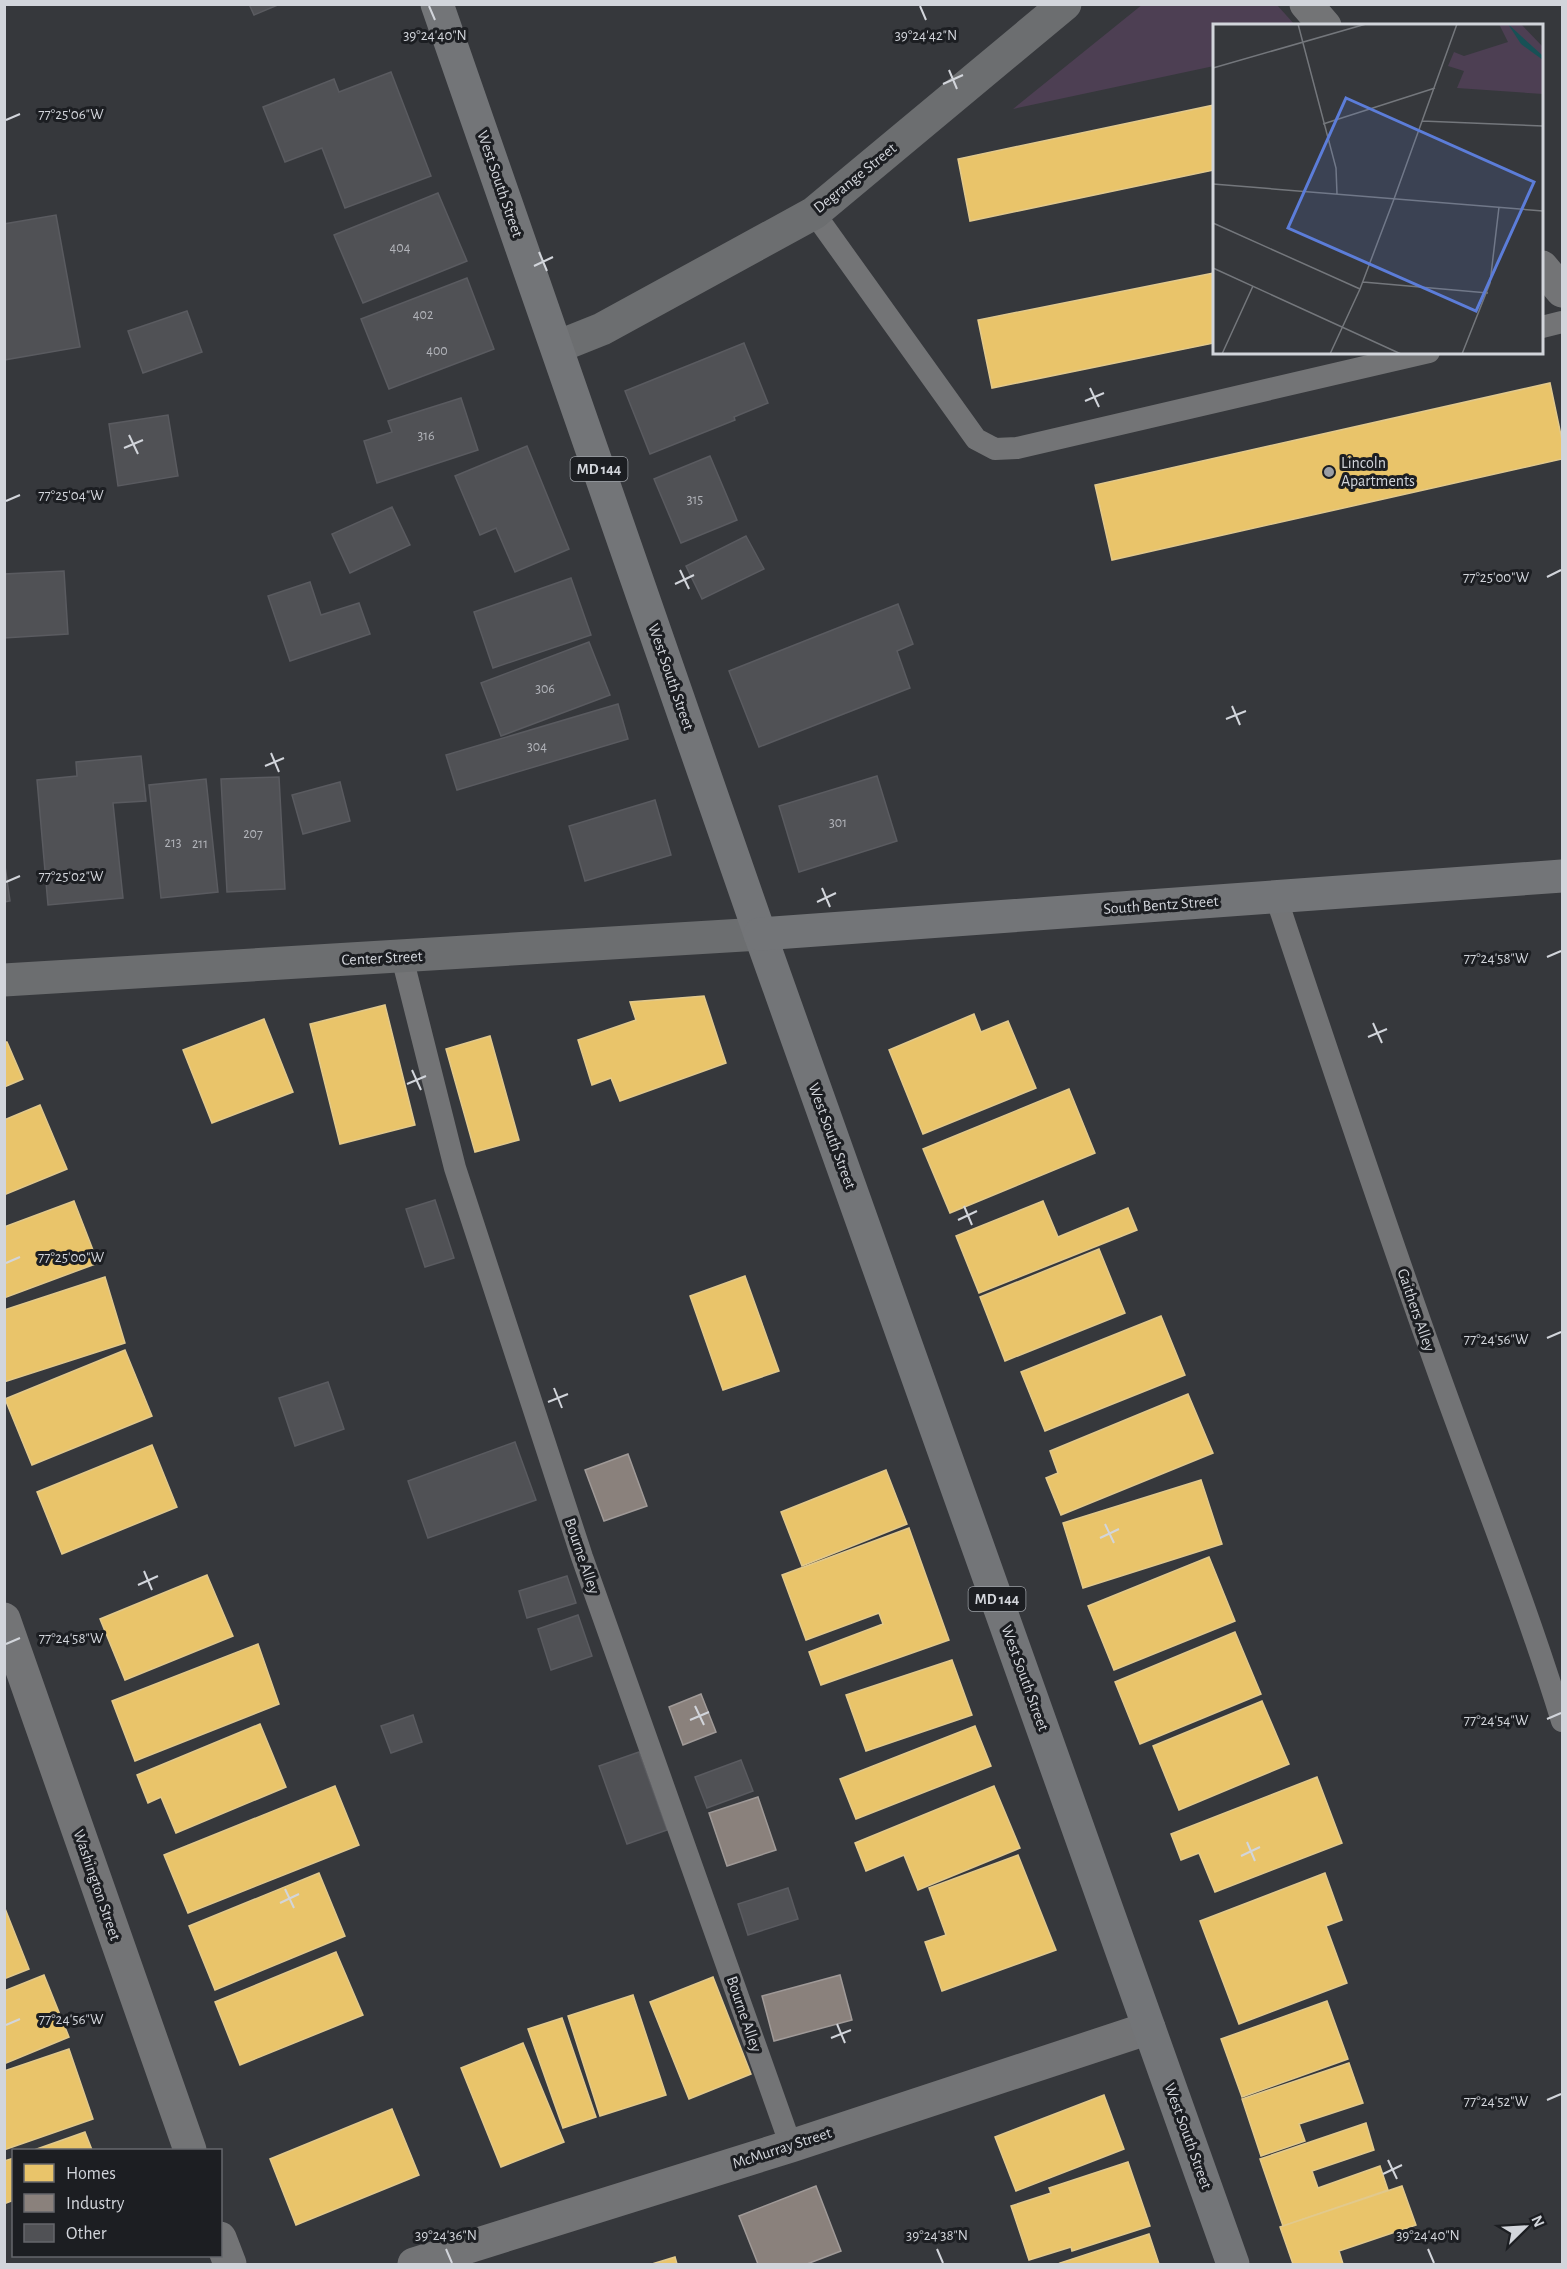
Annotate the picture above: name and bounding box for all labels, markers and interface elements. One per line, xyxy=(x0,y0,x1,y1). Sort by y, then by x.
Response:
inset map xyxy=(1213,24,1543,354)
text: 39°24'40"N xyxy=(403,28,467,43)
text: 39°24'42"N xyxy=(895,28,957,43)
text: 77°25'06"W xyxy=(38,107,104,122)
street label: West South Street xyxy=(474,129,526,239)
street label: Degrange Street xyxy=(811,140,899,216)
house number: 404 xyxy=(390,241,411,255)
house number: 402 xyxy=(413,308,433,322)
house number: 400 xyxy=(426,344,448,358)
house number: 316 xyxy=(417,429,435,443)
place label: Lincoln Apartments xyxy=(1341,455,1415,489)
road number: MD 144 xyxy=(570,457,628,481)
marker: Lincoln Apartments xyxy=(1322,465,1336,479)
text: 77°25'04"W xyxy=(38,488,104,503)
house number: 315 xyxy=(687,493,703,507)
text: 77°25'00"W xyxy=(1463,570,1530,585)
street label: West South Street xyxy=(645,622,697,732)
house number: 306 xyxy=(535,682,555,696)
house number: 304 xyxy=(527,740,547,754)
house number: 301 xyxy=(829,816,847,830)
house number: 207 xyxy=(243,827,263,841)
house number: 213 xyxy=(165,836,182,850)
house number: 211 xyxy=(192,837,208,851)
text: 77°25'02"W xyxy=(38,869,104,884)
street label: South Bentz Street xyxy=(1103,893,1219,917)
street label: Center Street xyxy=(341,948,423,968)
text: 77°24'58"W xyxy=(1464,951,1529,966)
street label: West South Street xyxy=(805,1081,859,1191)
text: 77°25'00"W xyxy=(38,1250,105,1265)
street label: Gaithers Alley xyxy=(1393,1266,1438,1354)
text: 77°24'56"W xyxy=(1464,1332,1529,1347)
street label: Bourne Alley xyxy=(561,1516,602,1596)
road number: MD 144 xyxy=(968,1587,1026,1611)
street label: West South Street xyxy=(998,1623,1052,1733)
text: 77°24'58"W xyxy=(39,1631,104,1646)
text: 77°24'54"W xyxy=(1464,1713,1529,1728)
street label: Washington Street xyxy=(71,1827,123,1943)
street label: Bourne Alley xyxy=(723,1974,764,2054)
text: 77°24'56"W xyxy=(39,2012,104,2027)
street label: West South Street xyxy=(1161,2081,1215,2191)
text: 77°24'52"W xyxy=(1464,2094,1529,2109)
street label: McMurray Street xyxy=(730,2124,834,2173)
legend xyxy=(12,2149,222,2257)
text: Homes xyxy=(66,2165,116,2183)
text: Industry xyxy=(66,2195,125,2213)
north arrow xyxy=(1495,2197,1555,2257)
text: N xyxy=(1528,2213,1547,2230)
text: Other xyxy=(66,2225,107,2243)
text: 39°24'36"N xyxy=(415,2228,477,2243)
text: 39°24'38"N xyxy=(906,2228,968,2243)
text: 39°24'40"N xyxy=(1396,2228,1460,2243)

